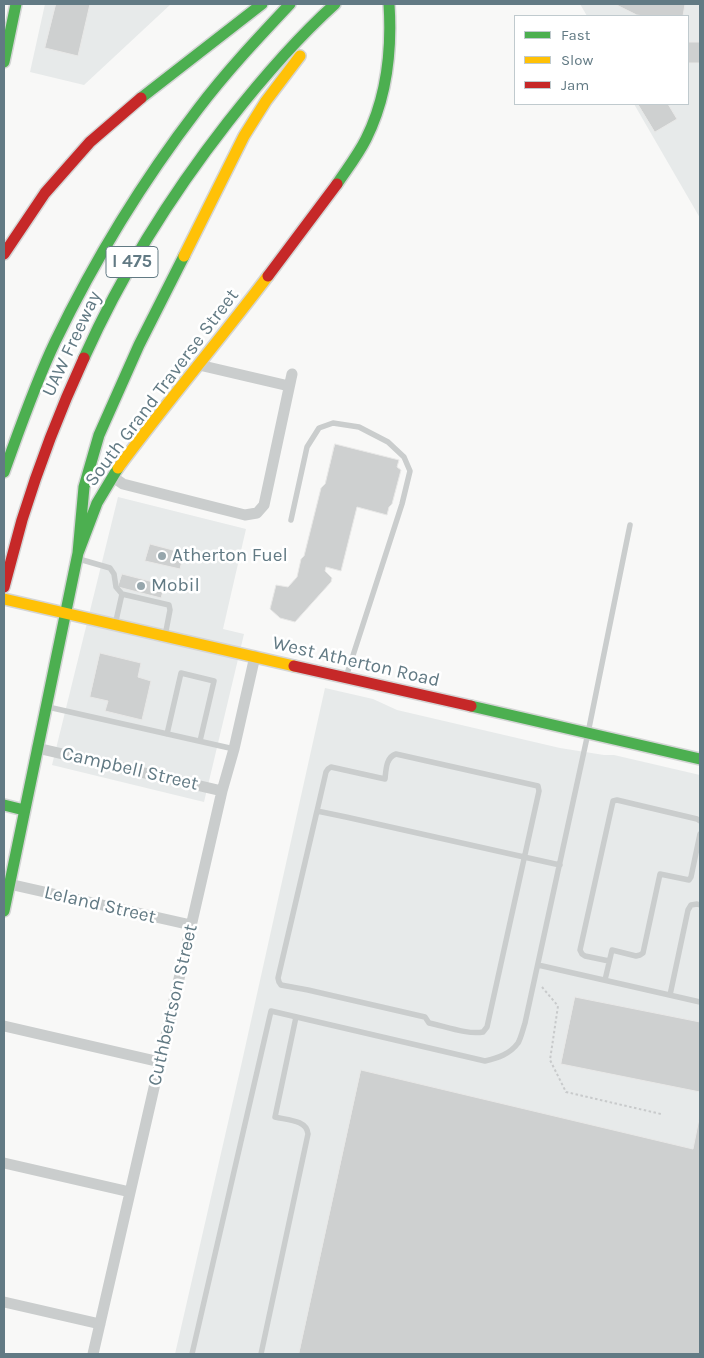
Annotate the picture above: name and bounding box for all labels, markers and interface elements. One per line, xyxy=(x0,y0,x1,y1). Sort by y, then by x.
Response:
legend xyxy=(514,15,689,105)
text: Fast xyxy=(561,26,590,44)
text: Slow xyxy=(561,51,593,69)
text: Jam xyxy=(561,76,589,94)
road number: I 475 xyxy=(106,246,158,278)
street label: South Grand Traverse Street xyxy=(80,285,244,491)
street label: UAW Freeway xyxy=(38,288,106,400)
place label: Atherton Fuel xyxy=(172,545,288,567)
marker: Atherton Fuel xyxy=(156,550,168,562)
place label: Mobil xyxy=(151,575,200,597)
marker: Mobil xyxy=(135,580,147,592)
street label: West Atherton Road xyxy=(270,632,442,692)
street label: Campbell Street xyxy=(60,742,200,796)
street label: Leland Street xyxy=(42,881,158,929)
street label: Cuthbertson Street xyxy=(143,922,203,1088)

